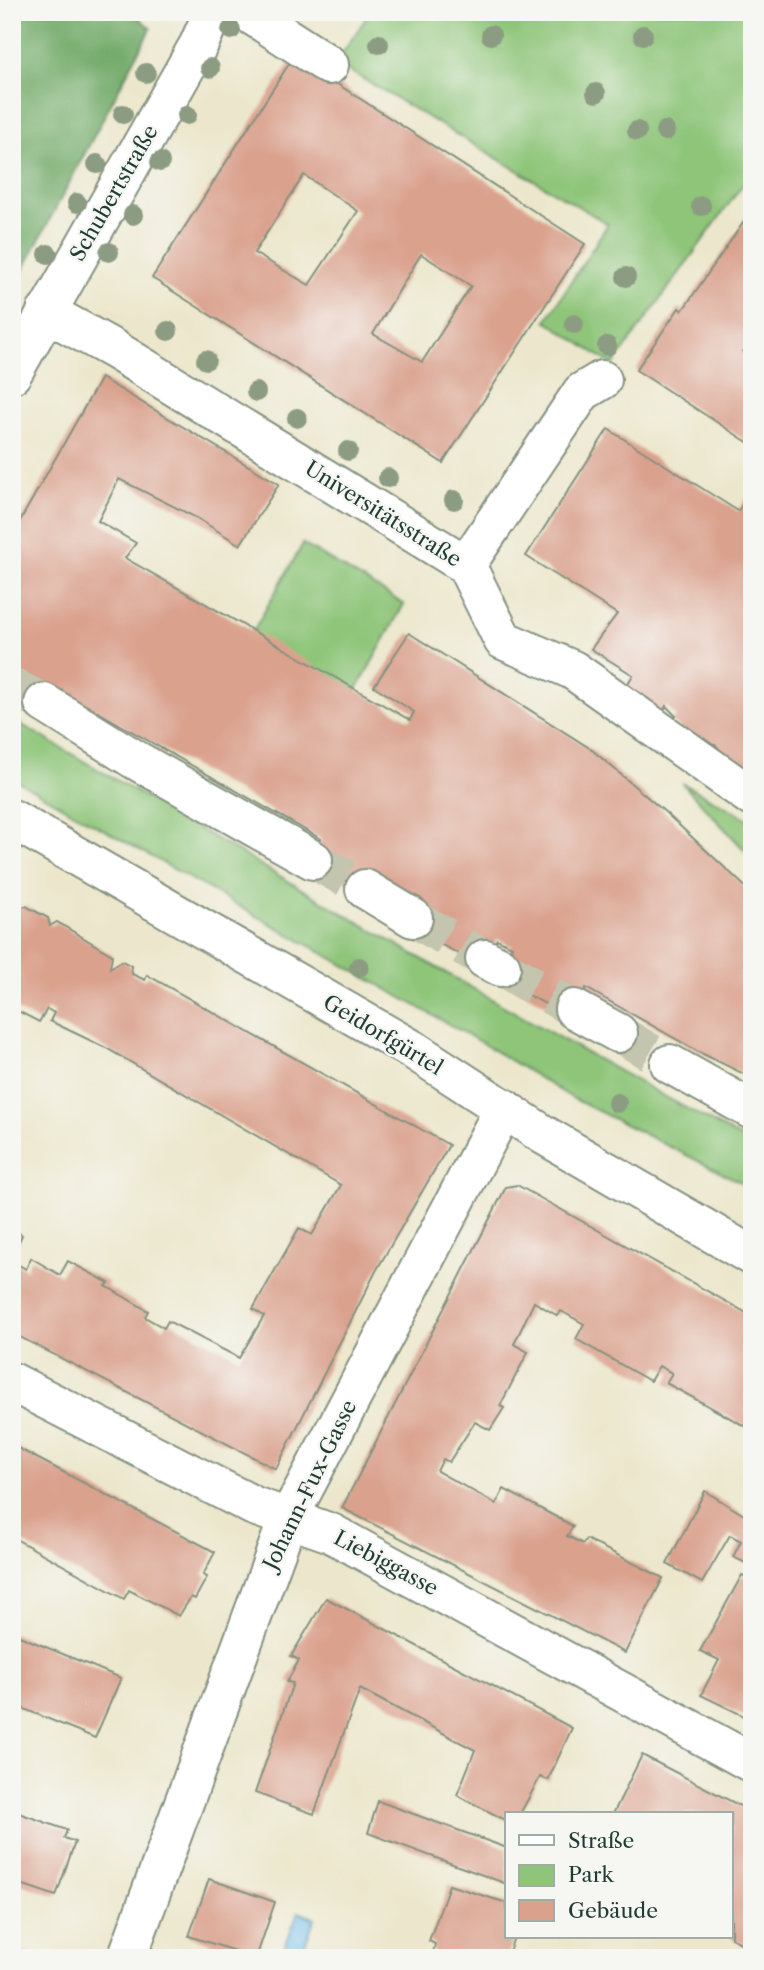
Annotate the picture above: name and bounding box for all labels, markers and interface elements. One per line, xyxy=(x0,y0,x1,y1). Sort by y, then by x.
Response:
street label: Schubertstraße xyxy=(64,120,163,265)
street label: Universitätsstraße xyxy=(300,455,466,572)
street label: Geidorfgürtel xyxy=(319,989,448,1080)
street label: Johann-Fux-Gasse xyxy=(256,1396,362,1576)
street label: Liebiggasse xyxy=(330,1525,442,1600)
legend xyxy=(505,1812,732,1938)
text: Straße xyxy=(568,1828,634,1853)
text: Park xyxy=(568,1862,614,1887)
text: Gebäude xyxy=(568,1898,658,1923)

